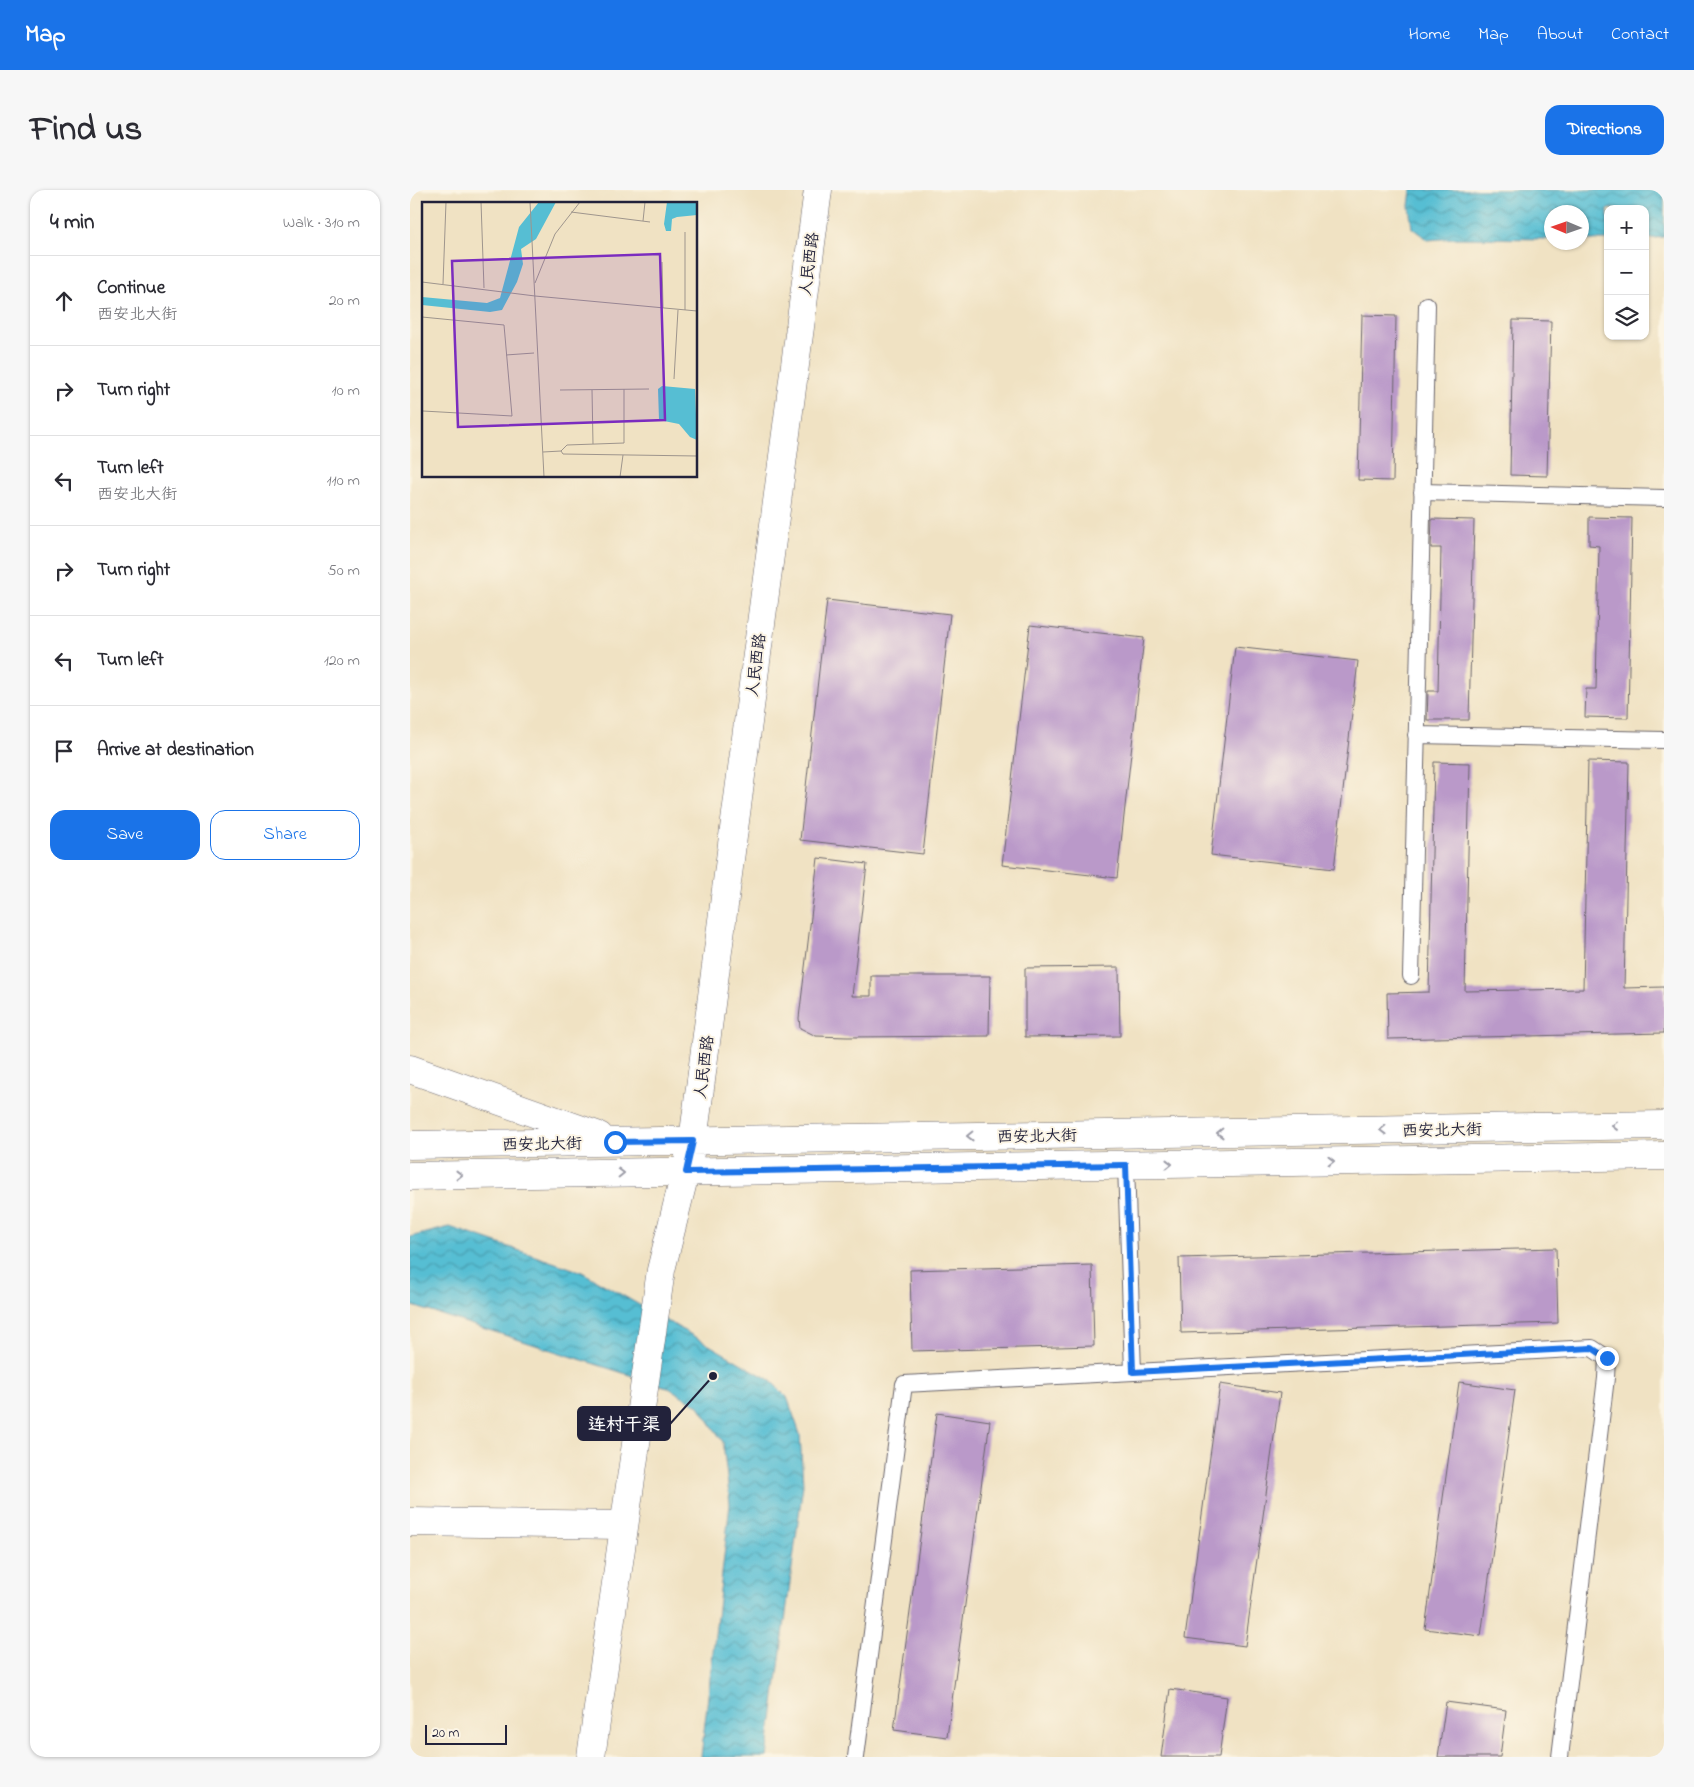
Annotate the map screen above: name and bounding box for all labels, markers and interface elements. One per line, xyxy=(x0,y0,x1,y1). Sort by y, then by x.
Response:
text: Map xyxy=(25,18,66,53)
text: Home xyxy=(1409,22,1450,48)
text: Map xyxy=(1478,22,1509,48)
text: About xyxy=(1537,22,1583,48)
text: Contact xyxy=(1611,22,1669,48)
text: Find us xyxy=(30,105,142,156)
button: Directions xyxy=(1545,105,1664,155)
inset map xyxy=(422,202,698,478)
north arrow xyxy=(1544,205,1589,250)
map controls xyxy=(1604,205,1649,340)
button: + xyxy=(1604,205,1649,250)
text: 4 min xyxy=(50,208,94,238)
text: Walk · 310 m xyxy=(283,211,360,235)
street label: 人民西路 xyxy=(794,231,826,297)
button: − xyxy=(1604,250,1649,295)
text: Continue xyxy=(97,275,165,302)
icon: ahead xyxy=(50,287,78,315)
text: 20 m xyxy=(329,289,360,313)
button: layers xyxy=(1604,295,1649,340)
text: 西安北大街 xyxy=(97,303,177,327)
icon: right xyxy=(50,377,78,405)
text: Turn right xyxy=(97,377,170,404)
text: 10 m xyxy=(332,379,360,403)
text: Turn left xyxy=(97,455,164,482)
icon: left xyxy=(50,467,78,495)
text: 110 m xyxy=(326,469,360,493)
text: 西安北大街 xyxy=(97,483,177,507)
icon: right xyxy=(50,557,78,585)
text: Turn right xyxy=(97,557,170,584)
text: 50 m xyxy=(328,559,360,583)
street label: 人民西路 xyxy=(741,632,773,698)
icon: left xyxy=(50,647,78,675)
text: Turn left xyxy=(97,647,164,674)
text: 120 m xyxy=(324,649,360,673)
icon: arrive xyxy=(50,737,78,765)
text: Arrive at destination xyxy=(97,737,254,764)
button: Save xyxy=(50,810,200,860)
button: Share xyxy=(210,810,360,860)
street label: 人民西路 xyxy=(689,1034,721,1100)
street label: 西安北大街 xyxy=(1402,1118,1482,1144)
one-way arrow xyxy=(1611,1121,1619,1131)
street label: 西安北大街 xyxy=(997,1124,1077,1150)
one-way arrow xyxy=(1379,1125,1386,1135)
one-way arrow xyxy=(1216,1127,1224,1138)
route start xyxy=(604,1131,627,1154)
one-way arrow xyxy=(966,1131,974,1142)
street label: 西安北大街 xyxy=(502,1132,582,1158)
one-way arrow xyxy=(1327,1156,1335,1167)
one-way arrow xyxy=(1165,1159,1173,1169)
one-way arrow xyxy=(618,1168,625,1178)
one-way arrow xyxy=(455,1170,463,1180)
route end xyxy=(1596,1347,1619,1370)
callout: 连村干渠 xyxy=(578,1407,670,1440)
text: 连村干渠 xyxy=(588,1413,660,1439)
scale bar xyxy=(425,1722,508,1745)
text: 20 m xyxy=(432,1723,459,1744)

